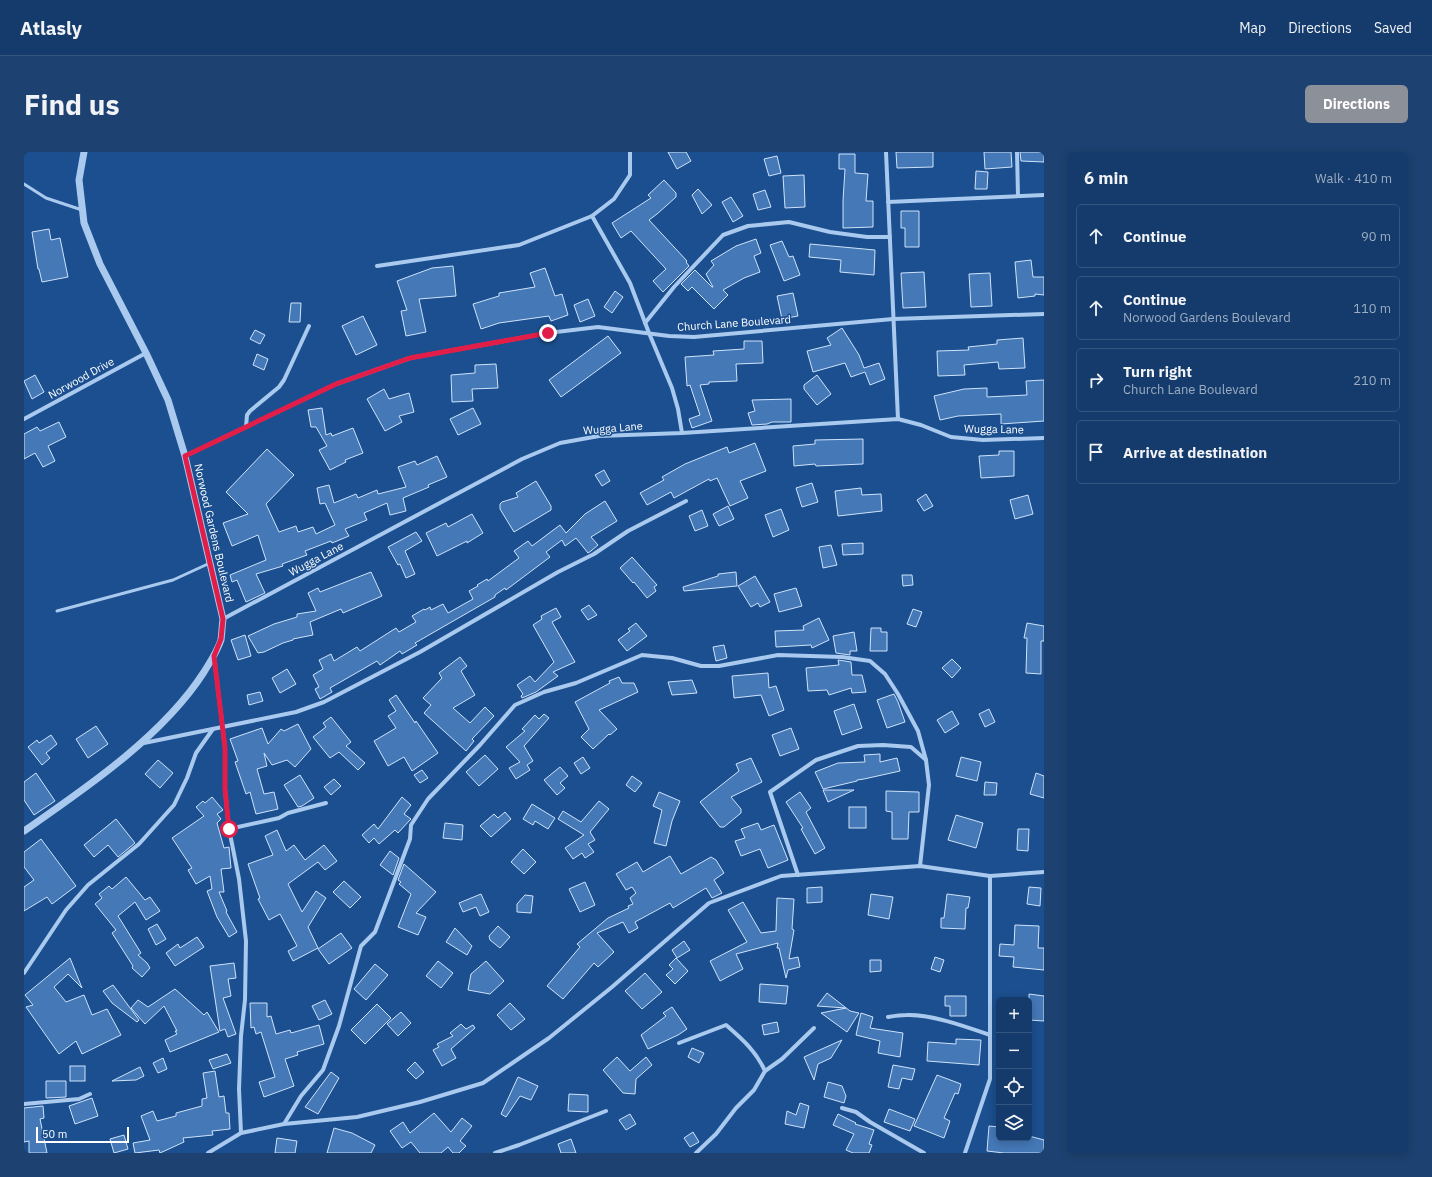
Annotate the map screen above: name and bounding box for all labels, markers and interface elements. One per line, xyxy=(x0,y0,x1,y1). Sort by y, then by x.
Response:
text: Atlasly xyxy=(20,16,82,40)
text: Map xyxy=(1239,19,1266,37)
text: Directions xyxy=(1288,19,1352,37)
text: Saved xyxy=(1374,19,1412,37)
button: Directions xyxy=(1305,85,1408,123)
text: Find us xyxy=(24,86,120,123)
text: 6 min xyxy=(1084,167,1128,189)
text: Walk · 410 m xyxy=(1315,170,1392,187)
icon: ahead xyxy=(1085,225,1107,247)
text: Continue xyxy=(1123,227,1187,246)
text: 90 m xyxy=(1361,228,1391,245)
text: Continue xyxy=(1123,290,1187,309)
icon: ahead xyxy=(1085,297,1107,319)
text: 110 m xyxy=(1353,300,1391,317)
text: Norwood Gardens Boulevard xyxy=(1123,309,1291,326)
street label: Church Lane Boulevard xyxy=(677,312,791,334)
route end xyxy=(539,324,557,342)
street label: Norwood Drive xyxy=(46,354,116,402)
text: Turn right xyxy=(1123,362,1192,381)
icon: right xyxy=(1085,369,1107,391)
text: 210 m xyxy=(1353,372,1391,389)
text: Church Lane Boulevard xyxy=(1123,381,1258,398)
street label: Wugga Lane xyxy=(583,418,643,438)
street label: Wugga Lane xyxy=(964,421,1024,437)
icon: arrive xyxy=(1085,441,1107,463)
text: Arrive at destination xyxy=(1123,443,1267,462)
street label: Norwood Gardens Boulevard xyxy=(191,462,237,604)
street label: Wugga Lane xyxy=(286,539,346,579)
route start xyxy=(220,820,238,838)
map controls xyxy=(996,997,1032,1141)
button: + xyxy=(996,997,1032,1033)
button: − xyxy=(996,1033,1032,1069)
button: locate xyxy=(996,1069,1032,1105)
button: layers xyxy=(996,1105,1032,1141)
scale bar xyxy=(36,1125,129,1144)
text: 50 m xyxy=(42,1127,67,1141)

